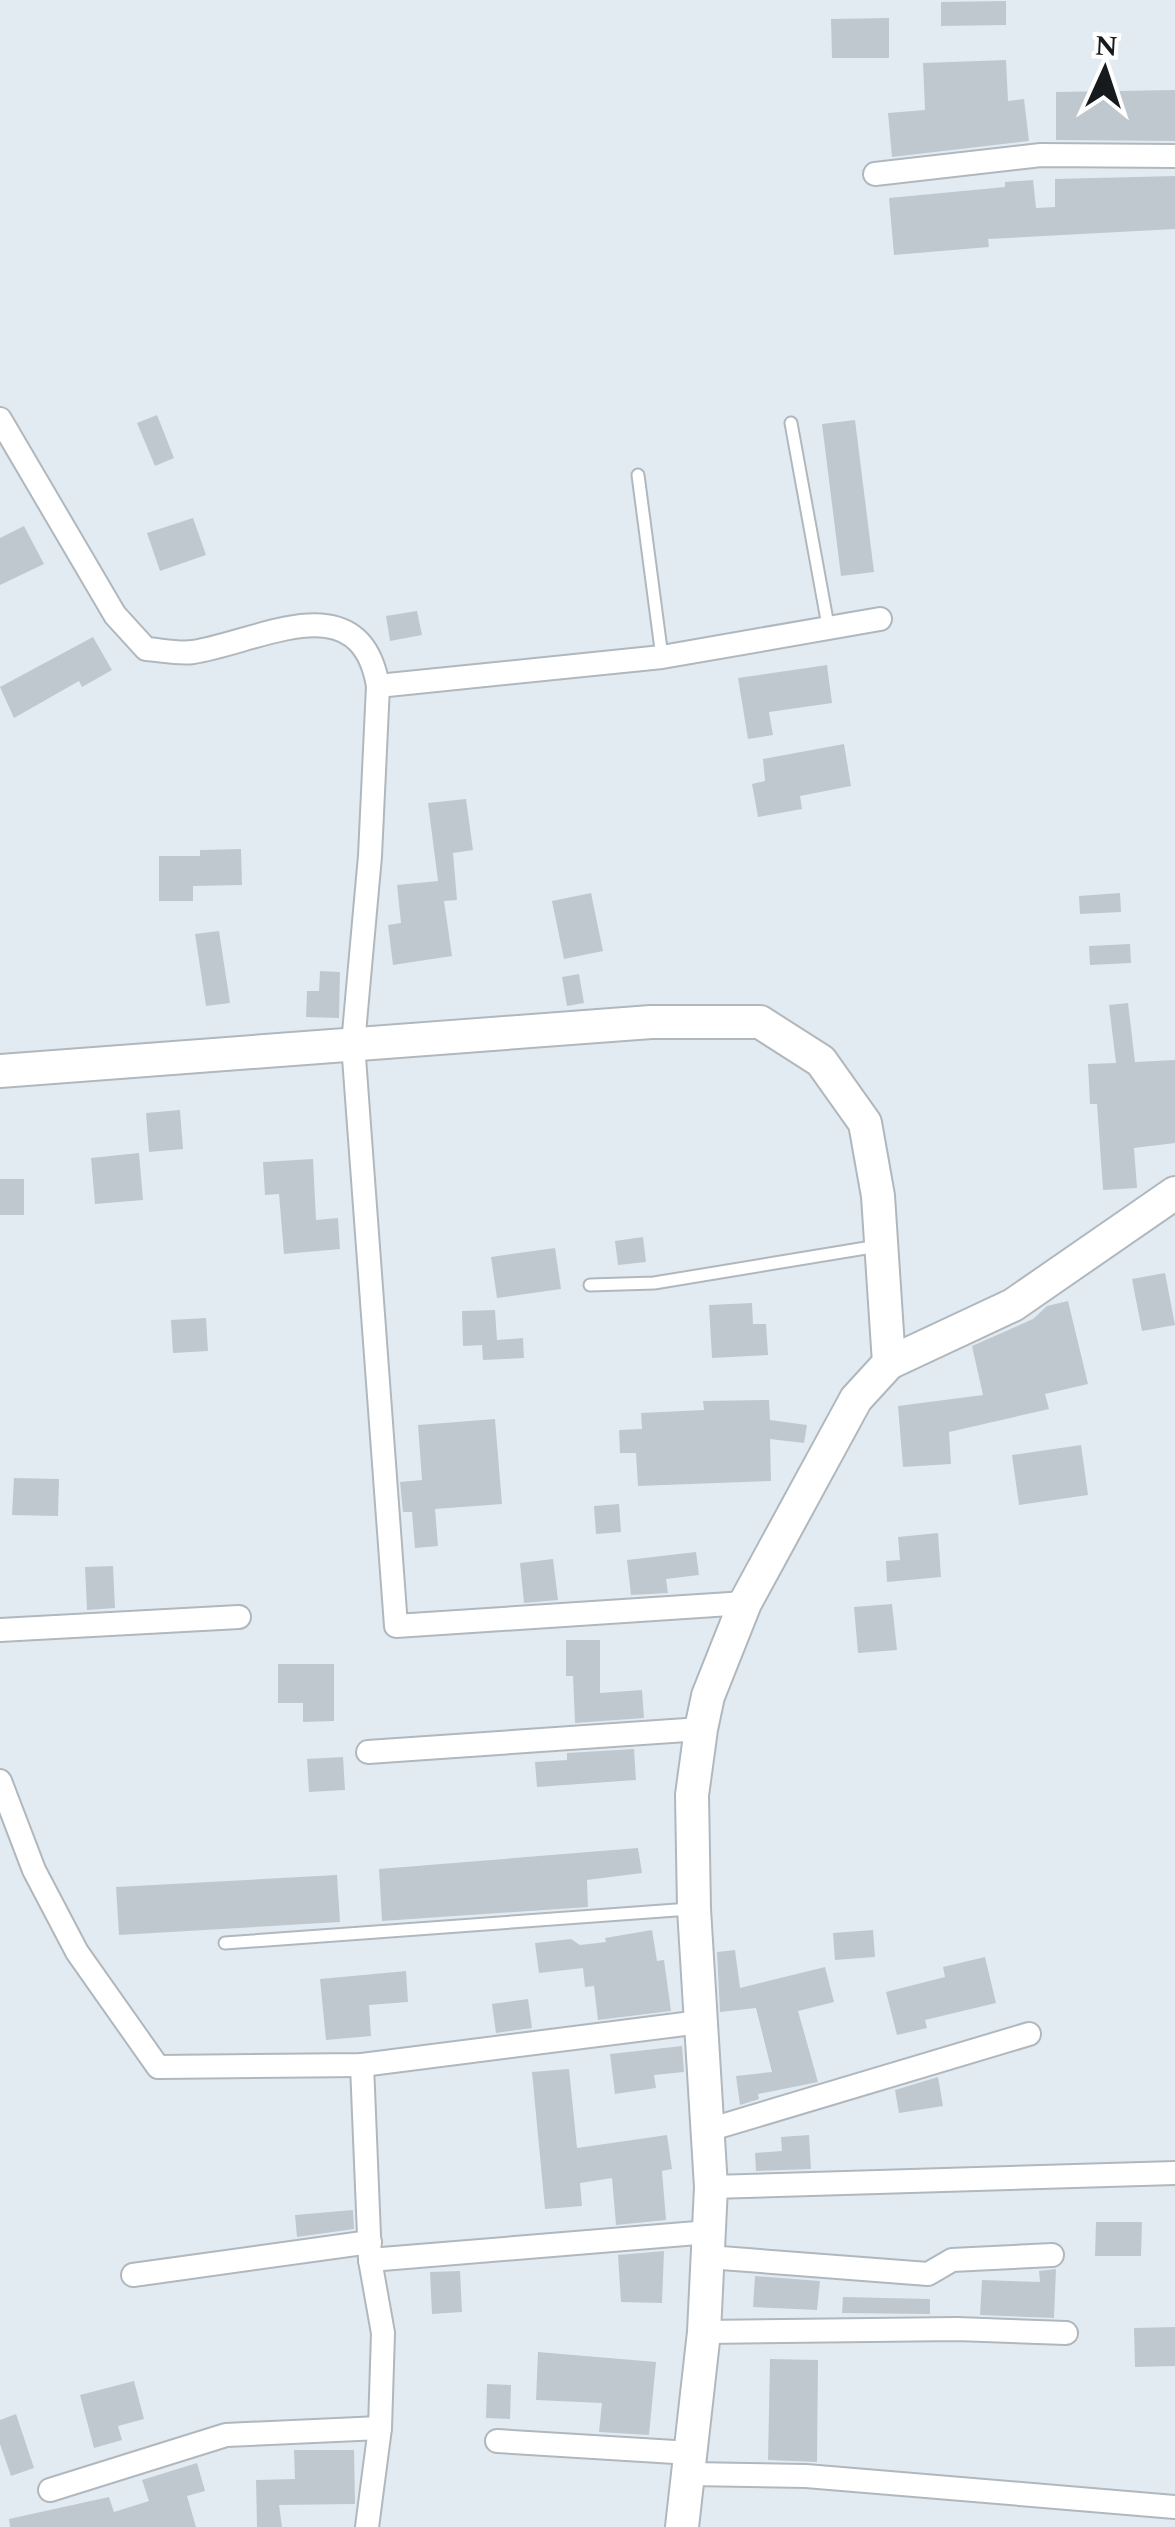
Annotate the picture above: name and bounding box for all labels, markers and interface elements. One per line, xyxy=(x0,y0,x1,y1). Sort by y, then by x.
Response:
north arrow xyxy=(1055,20,1155,120)
text: N xyxy=(1094,24,1119,69)

